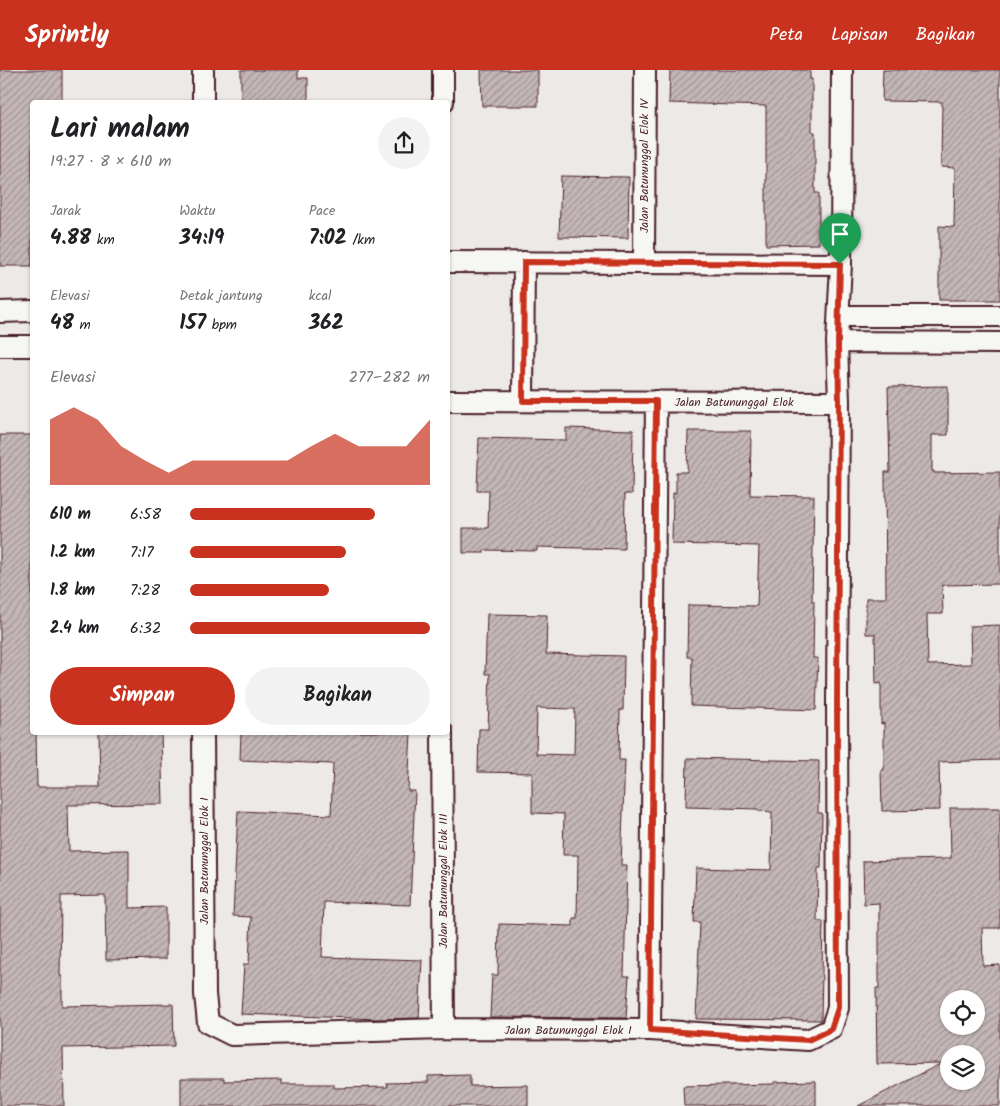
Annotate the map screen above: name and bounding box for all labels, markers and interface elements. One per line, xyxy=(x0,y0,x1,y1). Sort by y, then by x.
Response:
text: Sprintly xyxy=(25,16,109,55)
text: Peta xyxy=(770,21,803,50)
text: Lapisan xyxy=(831,21,888,50)
text: Bagikan xyxy=(916,21,975,50)
street label: Jalan Batununggal Elok IV xyxy=(635,97,654,233)
text: Lari malam xyxy=(50,107,190,152)
button: share xyxy=(378,117,430,169)
text: 19:27 · 8 × 610 m xyxy=(50,149,171,174)
text: Jarak xyxy=(50,200,81,222)
text: Waktu xyxy=(179,200,216,222)
text: Pace xyxy=(309,200,335,222)
pin xyxy=(819,213,861,264)
icon: arrive xyxy=(826,220,854,248)
text: 4.88 xyxy=(50,222,91,255)
text: 34:19 xyxy=(179,222,224,255)
text: 7:02 xyxy=(309,222,347,255)
text: km xyxy=(91,229,115,251)
text: /km xyxy=(347,229,375,251)
text: Elevasi xyxy=(50,285,90,307)
text: Detak jantung xyxy=(179,285,263,307)
text: kcal xyxy=(309,285,331,307)
text: 48 xyxy=(50,307,74,340)
text: 157 xyxy=(179,307,206,340)
text: 362 xyxy=(309,307,344,340)
text: m xyxy=(74,314,91,336)
text: bpm xyxy=(206,314,237,336)
text: Elevasi xyxy=(50,365,95,390)
text: 277–282 m xyxy=(349,365,430,390)
street label: Jalan Batununggal Elok xyxy=(674,393,794,412)
text: 610 m xyxy=(50,502,91,527)
text: 6:58 xyxy=(130,502,161,527)
text: 1.2 km xyxy=(50,540,95,565)
text: 7:17 xyxy=(130,540,154,565)
text: 1.8 km xyxy=(50,578,95,603)
text: 7:28 xyxy=(130,578,160,603)
text: 2.4 km xyxy=(50,616,99,641)
text: 6:32 xyxy=(130,616,161,641)
button: Simpan xyxy=(50,667,235,725)
button: Bagikan xyxy=(245,667,430,725)
street label: Jalan Batununggal Elok I xyxy=(195,797,214,925)
street label: Jalan Batununggal Elok III xyxy=(434,813,453,949)
map controls xyxy=(940,990,985,1090)
button: locate xyxy=(940,990,985,1035)
street label: Jalan Batununggal Elok I xyxy=(504,1021,632,1040)
button: layers xyxy=(940,1045,985,1090)

